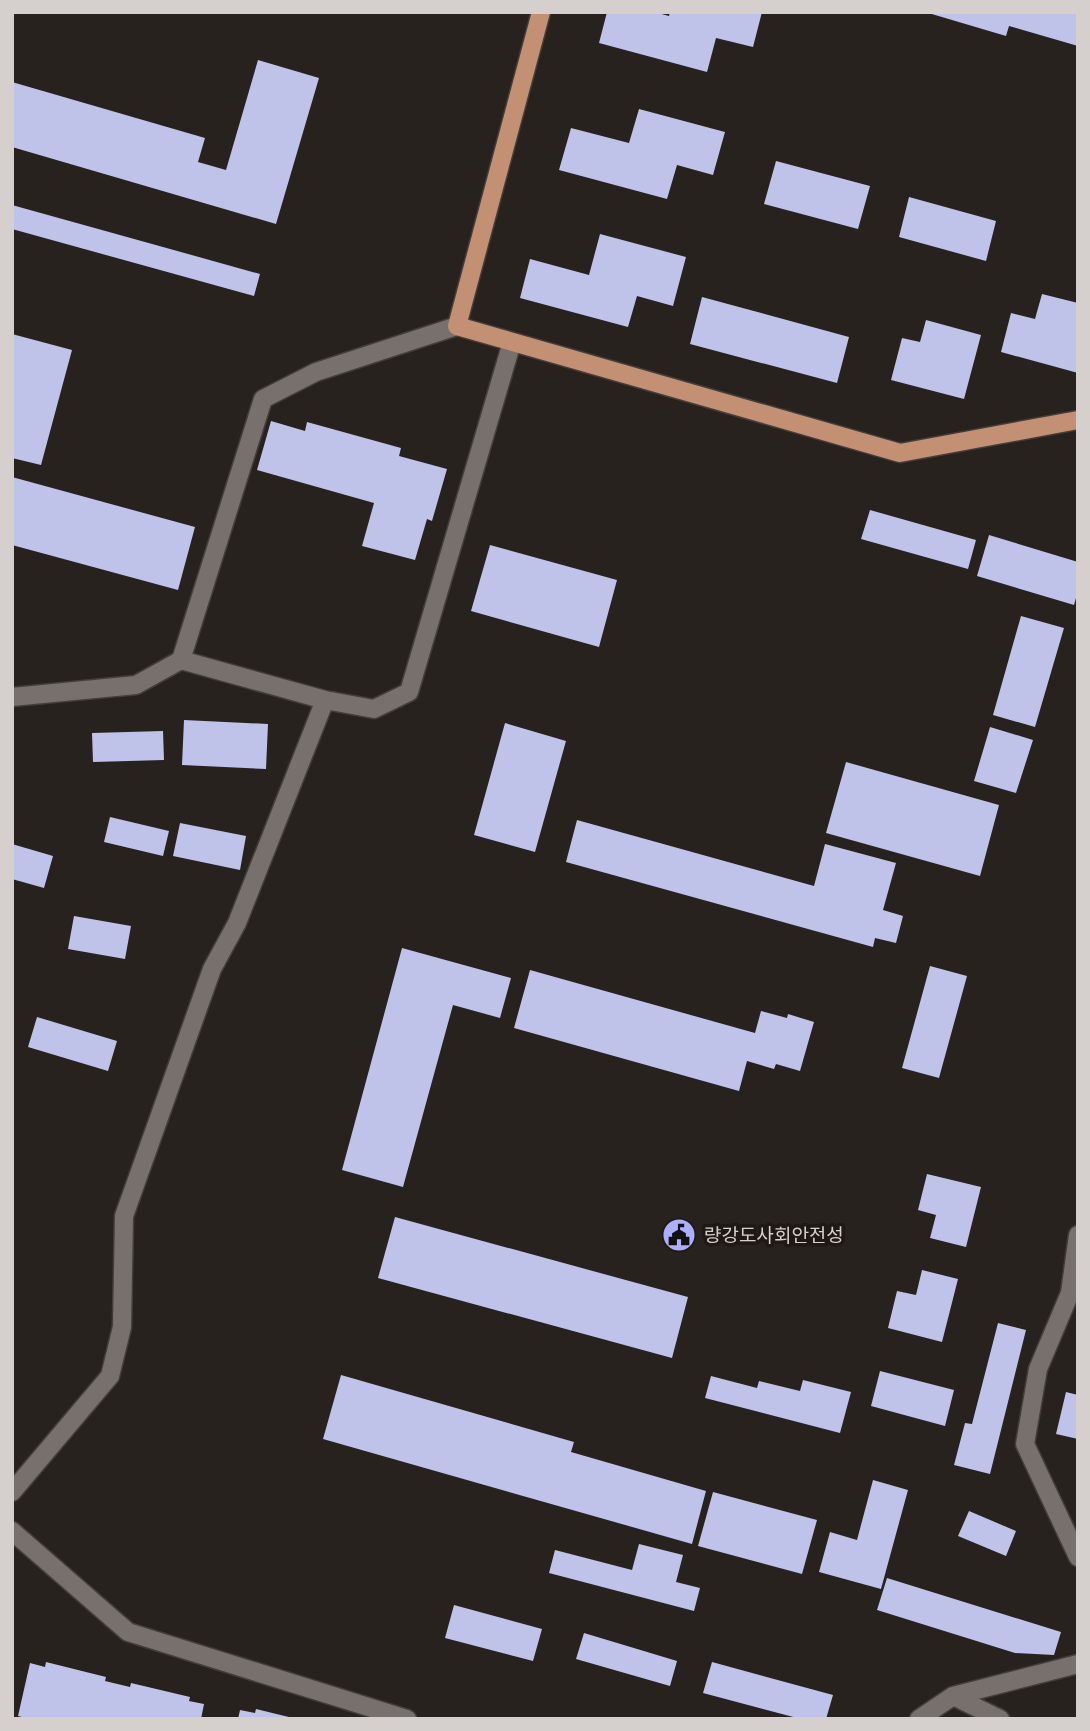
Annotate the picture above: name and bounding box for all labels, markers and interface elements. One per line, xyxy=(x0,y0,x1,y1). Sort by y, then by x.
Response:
public building icon: 량강도사회안전성 xyxy=(660,1216,698,1254)
place label: 량강도사회안전성 xyxy=(704,1223,844,1247)

